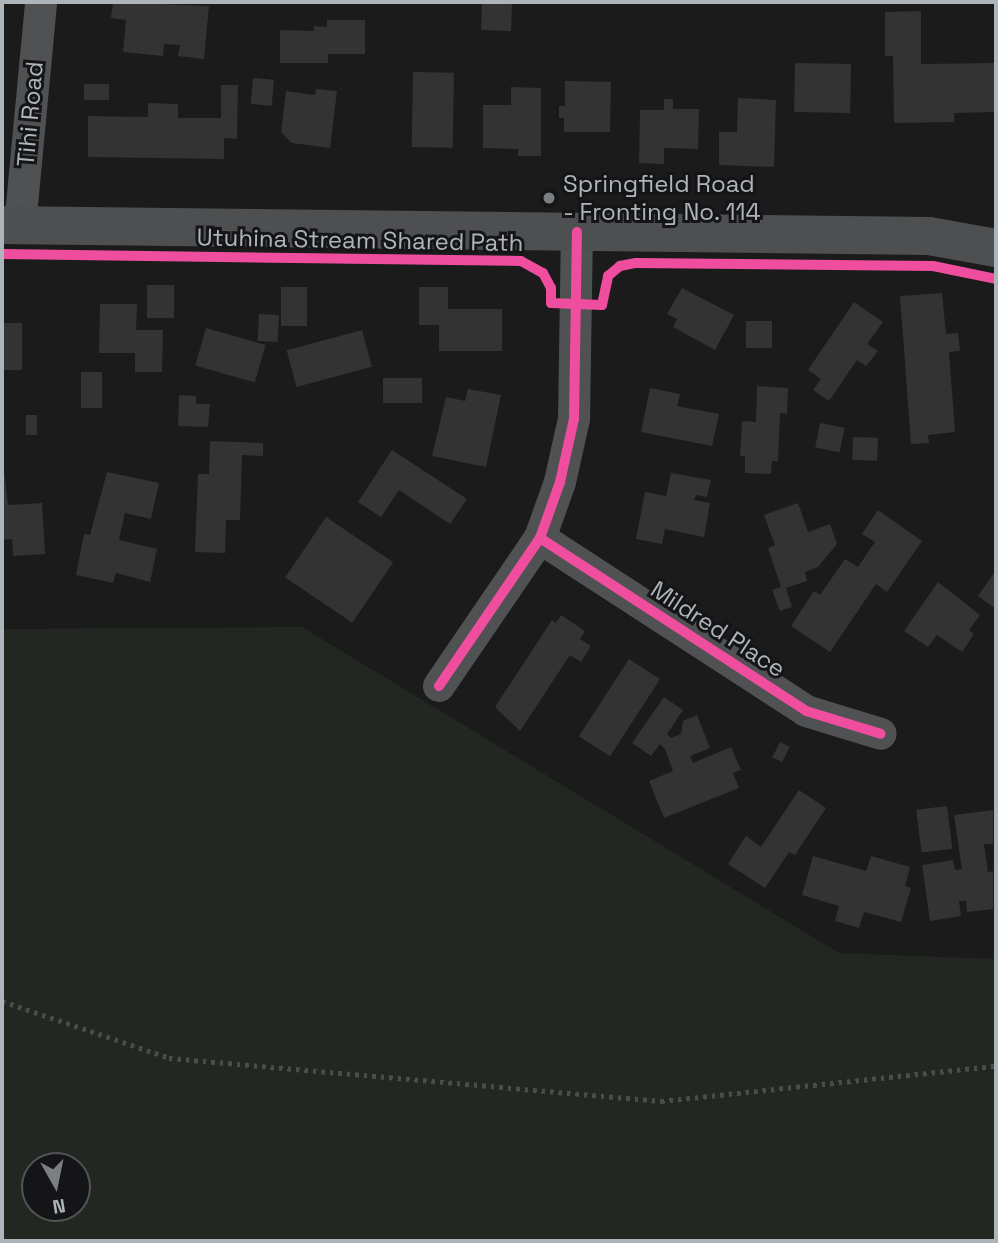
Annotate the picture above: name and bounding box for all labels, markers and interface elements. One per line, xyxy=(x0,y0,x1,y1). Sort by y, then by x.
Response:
street label: Tihi Road xyxy=(11,60,49,168)
place label: Springfield Road - Fronting No. 114 xyxy=(563,170,762,226)
marker: Springfield Road - Fronting No. 114 xyxy=(541,190,557,206)
street label: Utuhina Stream Shared Path xyxy=(196,223,524,257)
street label: Mildred Place xyxy=(645,575,791,683)
north arrow xyxy=(21,1152,91,1222)
text: N xyxy=(51,1193,67,1220)

